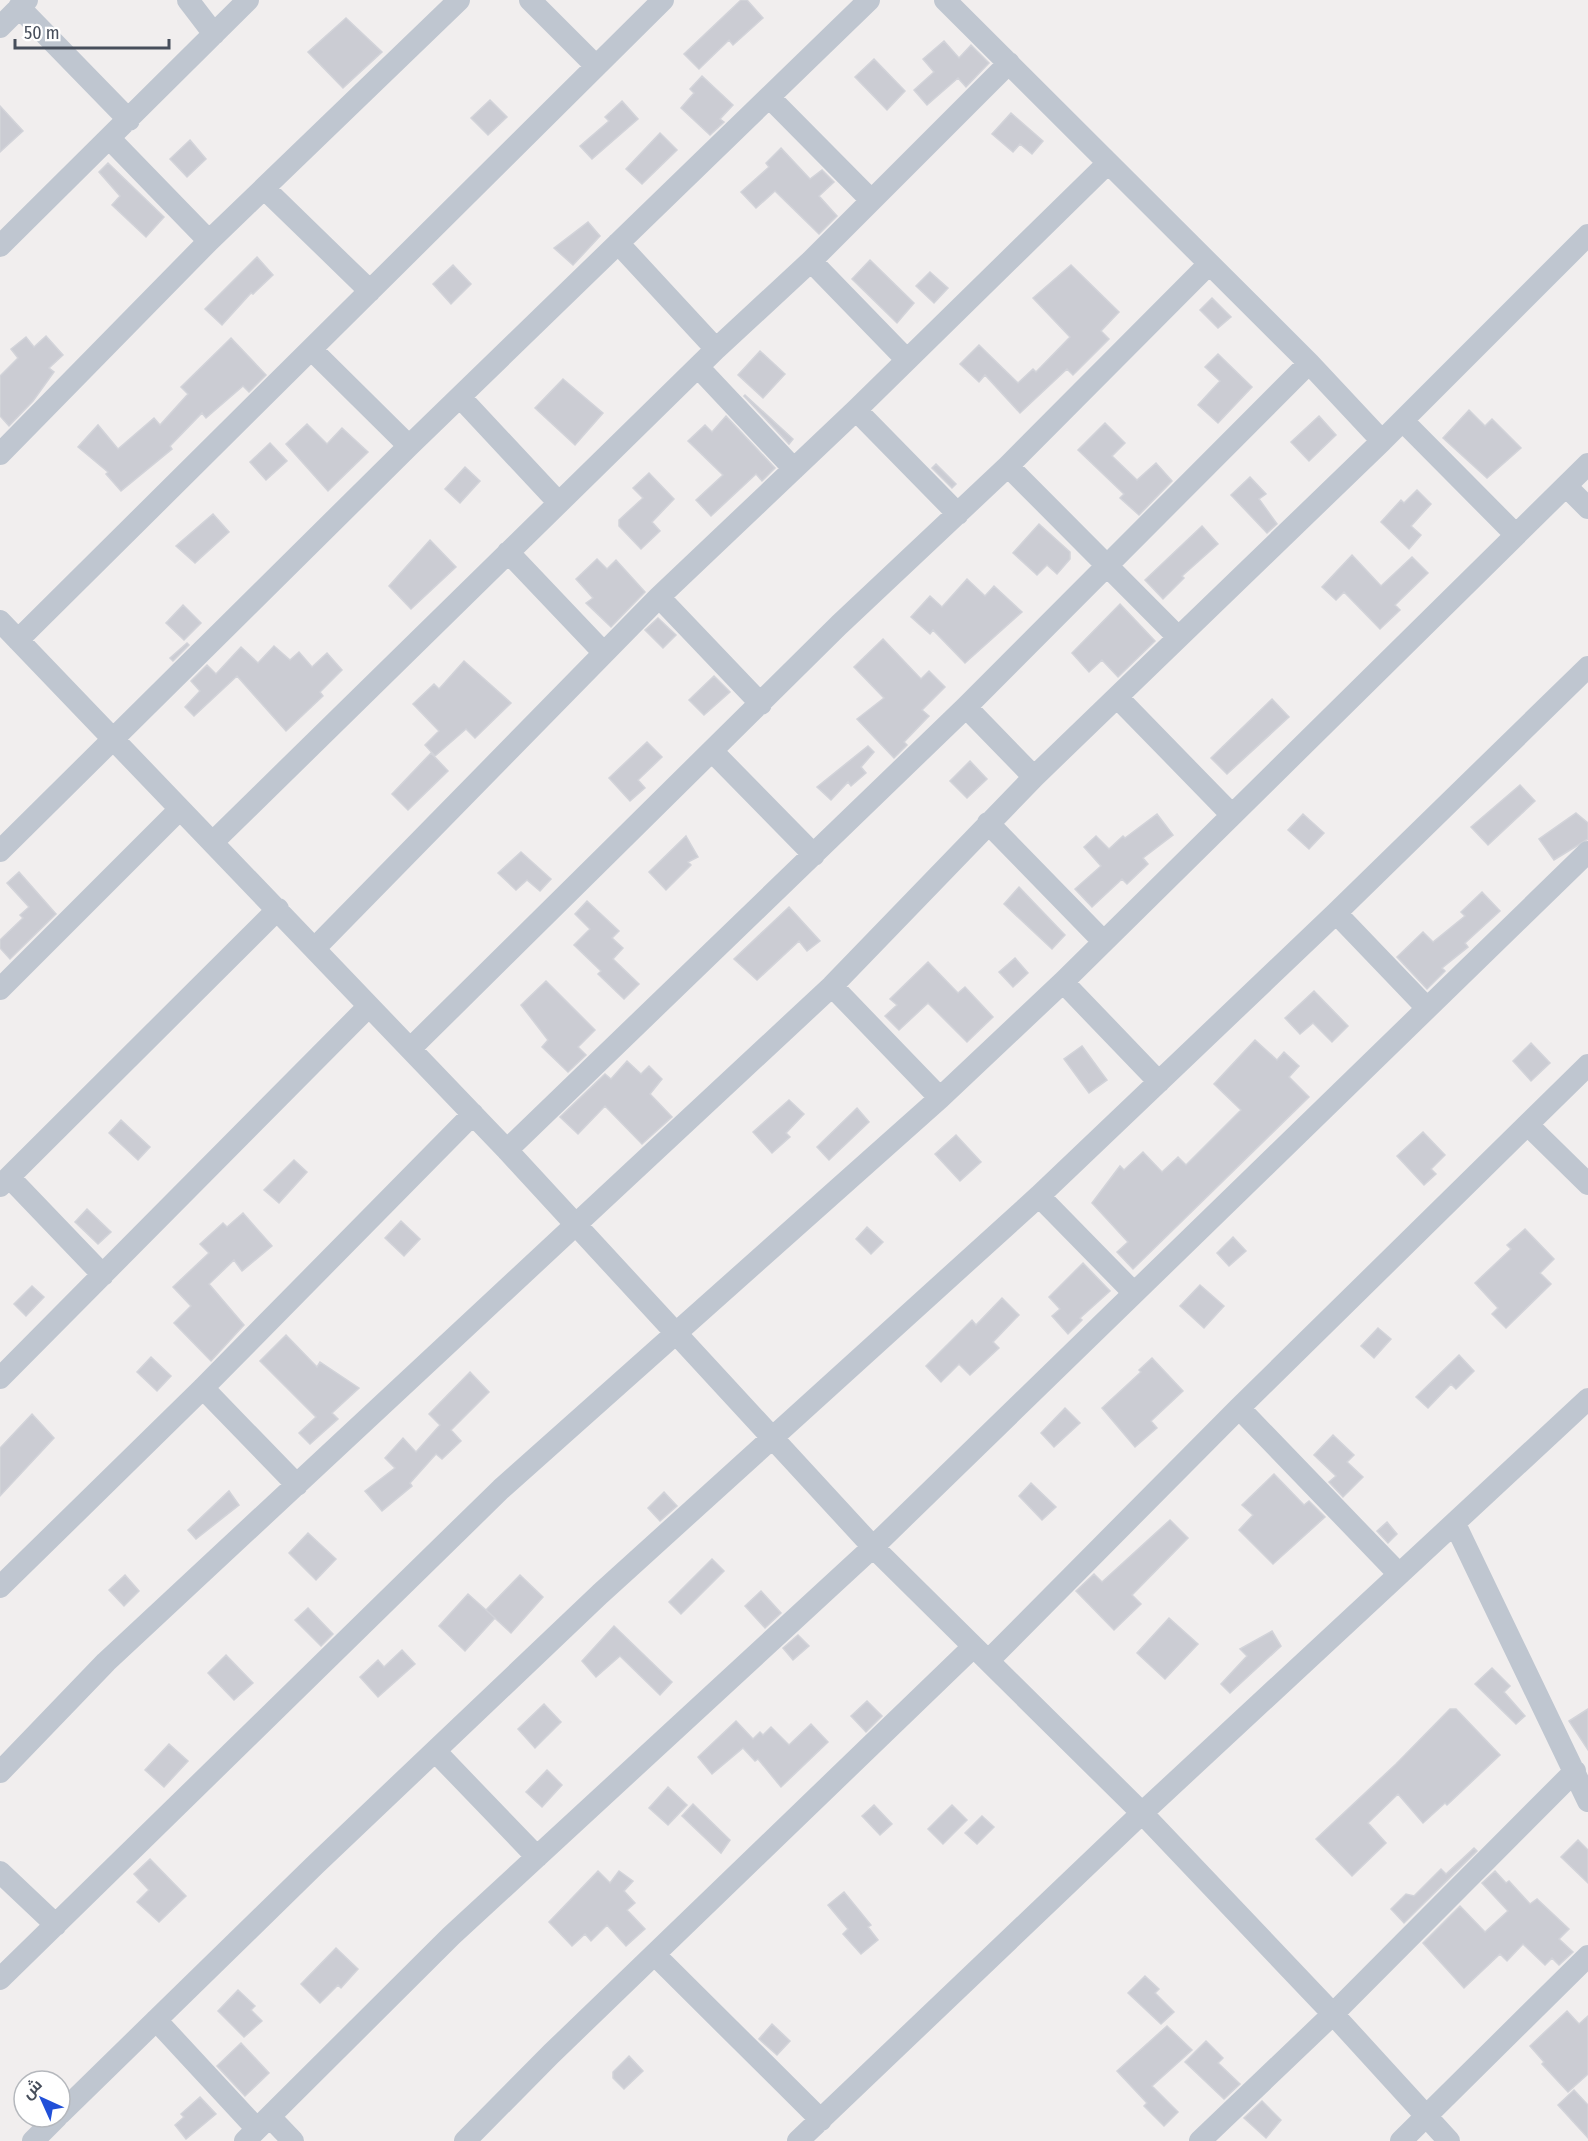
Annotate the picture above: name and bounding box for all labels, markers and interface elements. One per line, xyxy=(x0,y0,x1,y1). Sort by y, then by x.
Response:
scale bar xyxy=(15,12,170,50)
text: 50 m xyxy=(24,22,60,44)
north arrow xyxy=(12,2069,72,2129)
text: ش xyxy=(18,2075,46,2103)

